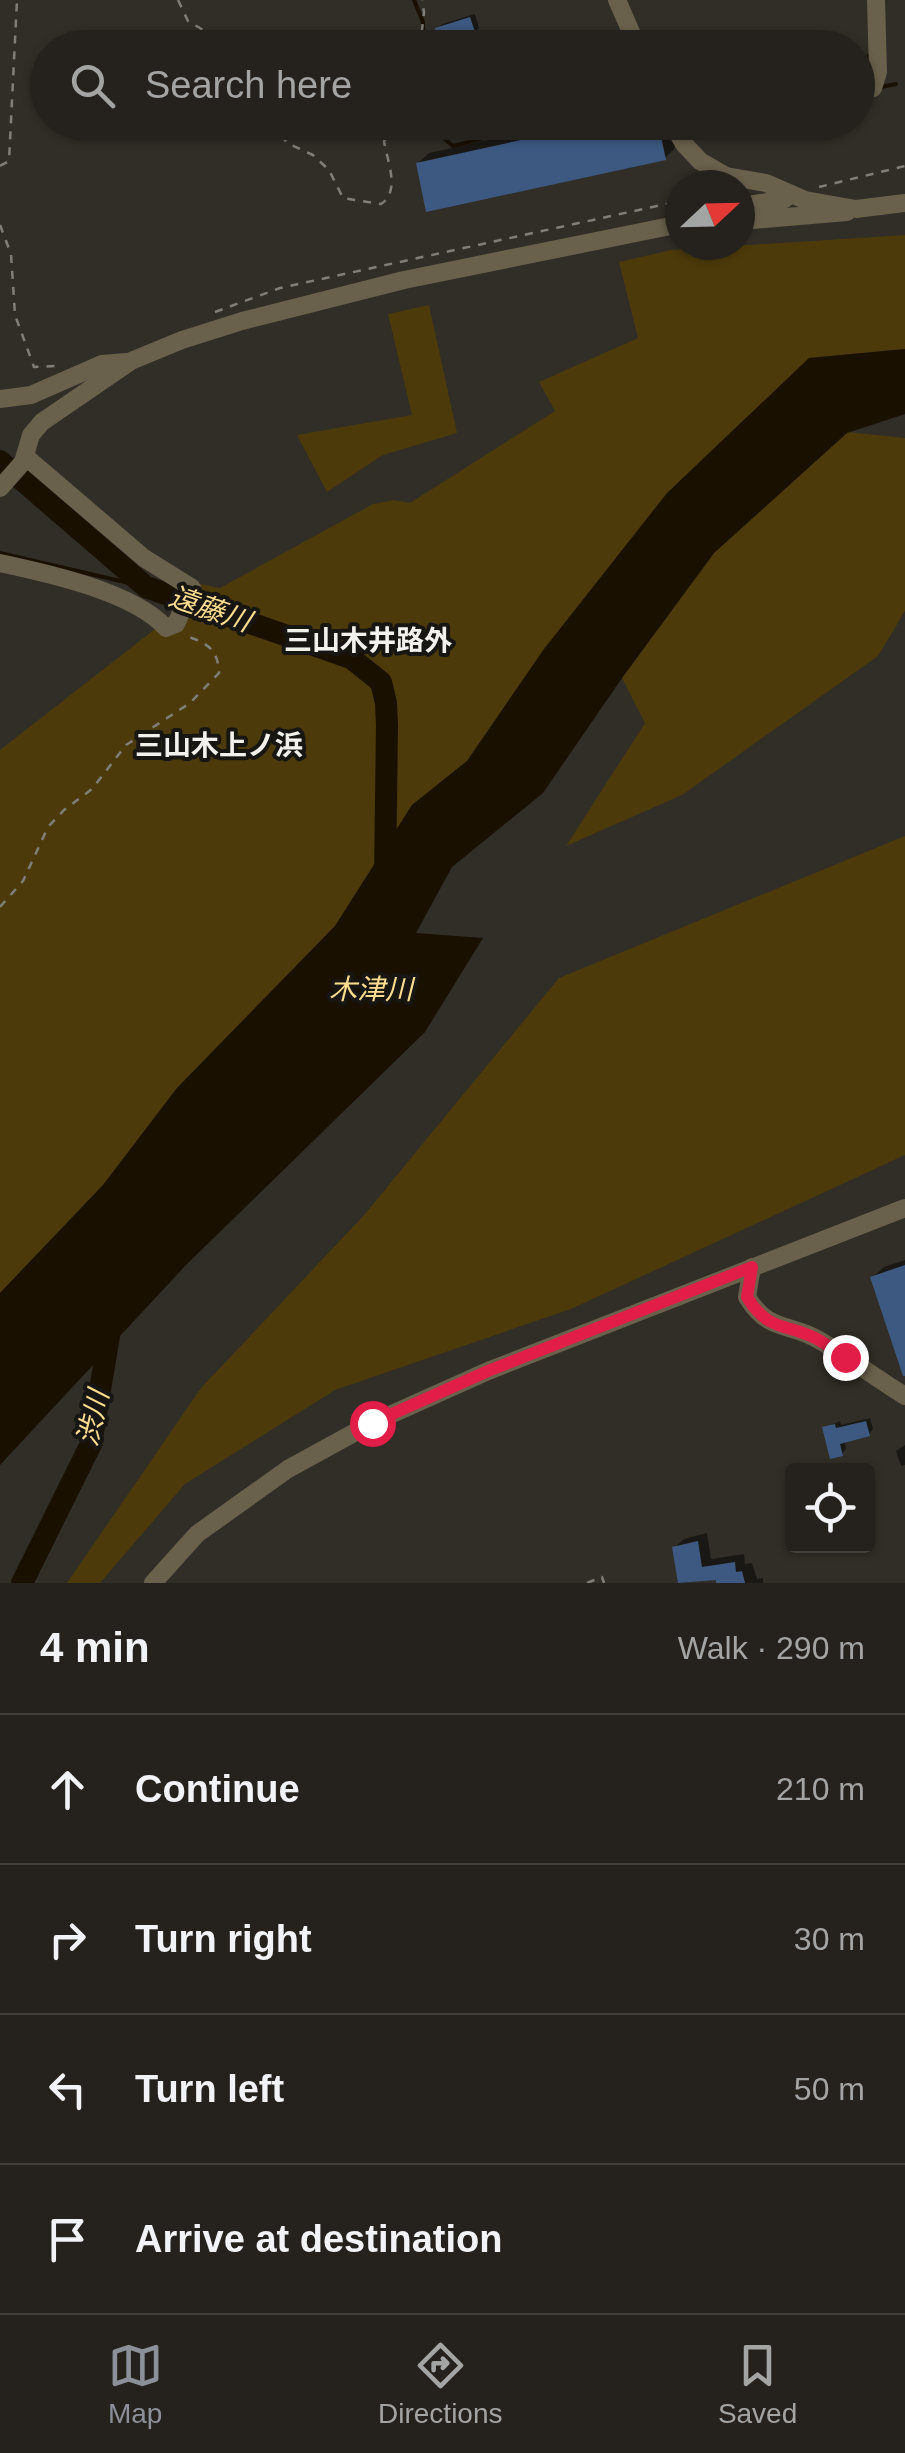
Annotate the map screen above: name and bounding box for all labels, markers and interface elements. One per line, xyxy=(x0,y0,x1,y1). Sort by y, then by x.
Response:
search box xyxy=(30,30,875,140)
icon: search xyxy=(65,58,120,113)
text: Search here xyxy=(145,64,352,106)
north arrow xyxy=(665,170,755,260)
water label: 遠藤川 xyxy=(165,581,258,638)
district label: 三山木井路外 xyxy=(284,625,452,656)
district label: 三山木上ノ浜 xyxy=(135,730,303,761)
water label: 木津川 xyxy=(329,974,416,1005)
route end xyxy=(823,1335,869,1381)
water label: 渋川 xyxy=(72,1384,115,1449)
route start xyxy=(350,1401,396,1447)
map controls xyxy=(785,1463,875,1553)
button: locate xyxy=(785,1463,875,1553)
text: 4 min xyxy=(40,1624,150,1671)
text: Walk · 290 m xyxy=(678,1630,865,1666)
icon: ahead xyxy=(40,1762,95,1817)
text: Continue xyxy=(135,1768,300,1810)
text: 210 m xyxy=(776,1771,865,1807)
icon: right xyxy=(40,1912,95,1967)
text: Turn right xyxy=(135,1918,312,1960)
text: 30 m xyxy=(794,1921,865,1957)
icon: left xyxy=(40,2062,95,2117)
text: Turn left xyxy=(135,2068,284,2110)
text: 50 m xyxy=(794,2071,865,2107)
icon: arrive xyxy=(40,2212,95,2267)
text: Arrive at destination xyxy=(135,2218,502,2260)
tab: Map xyxy=(108,2338,163,2430)
tab: Directions xyxy=(378,2338,503,2430)
tab: Saved xyxy=(718,2338,797,2430)

